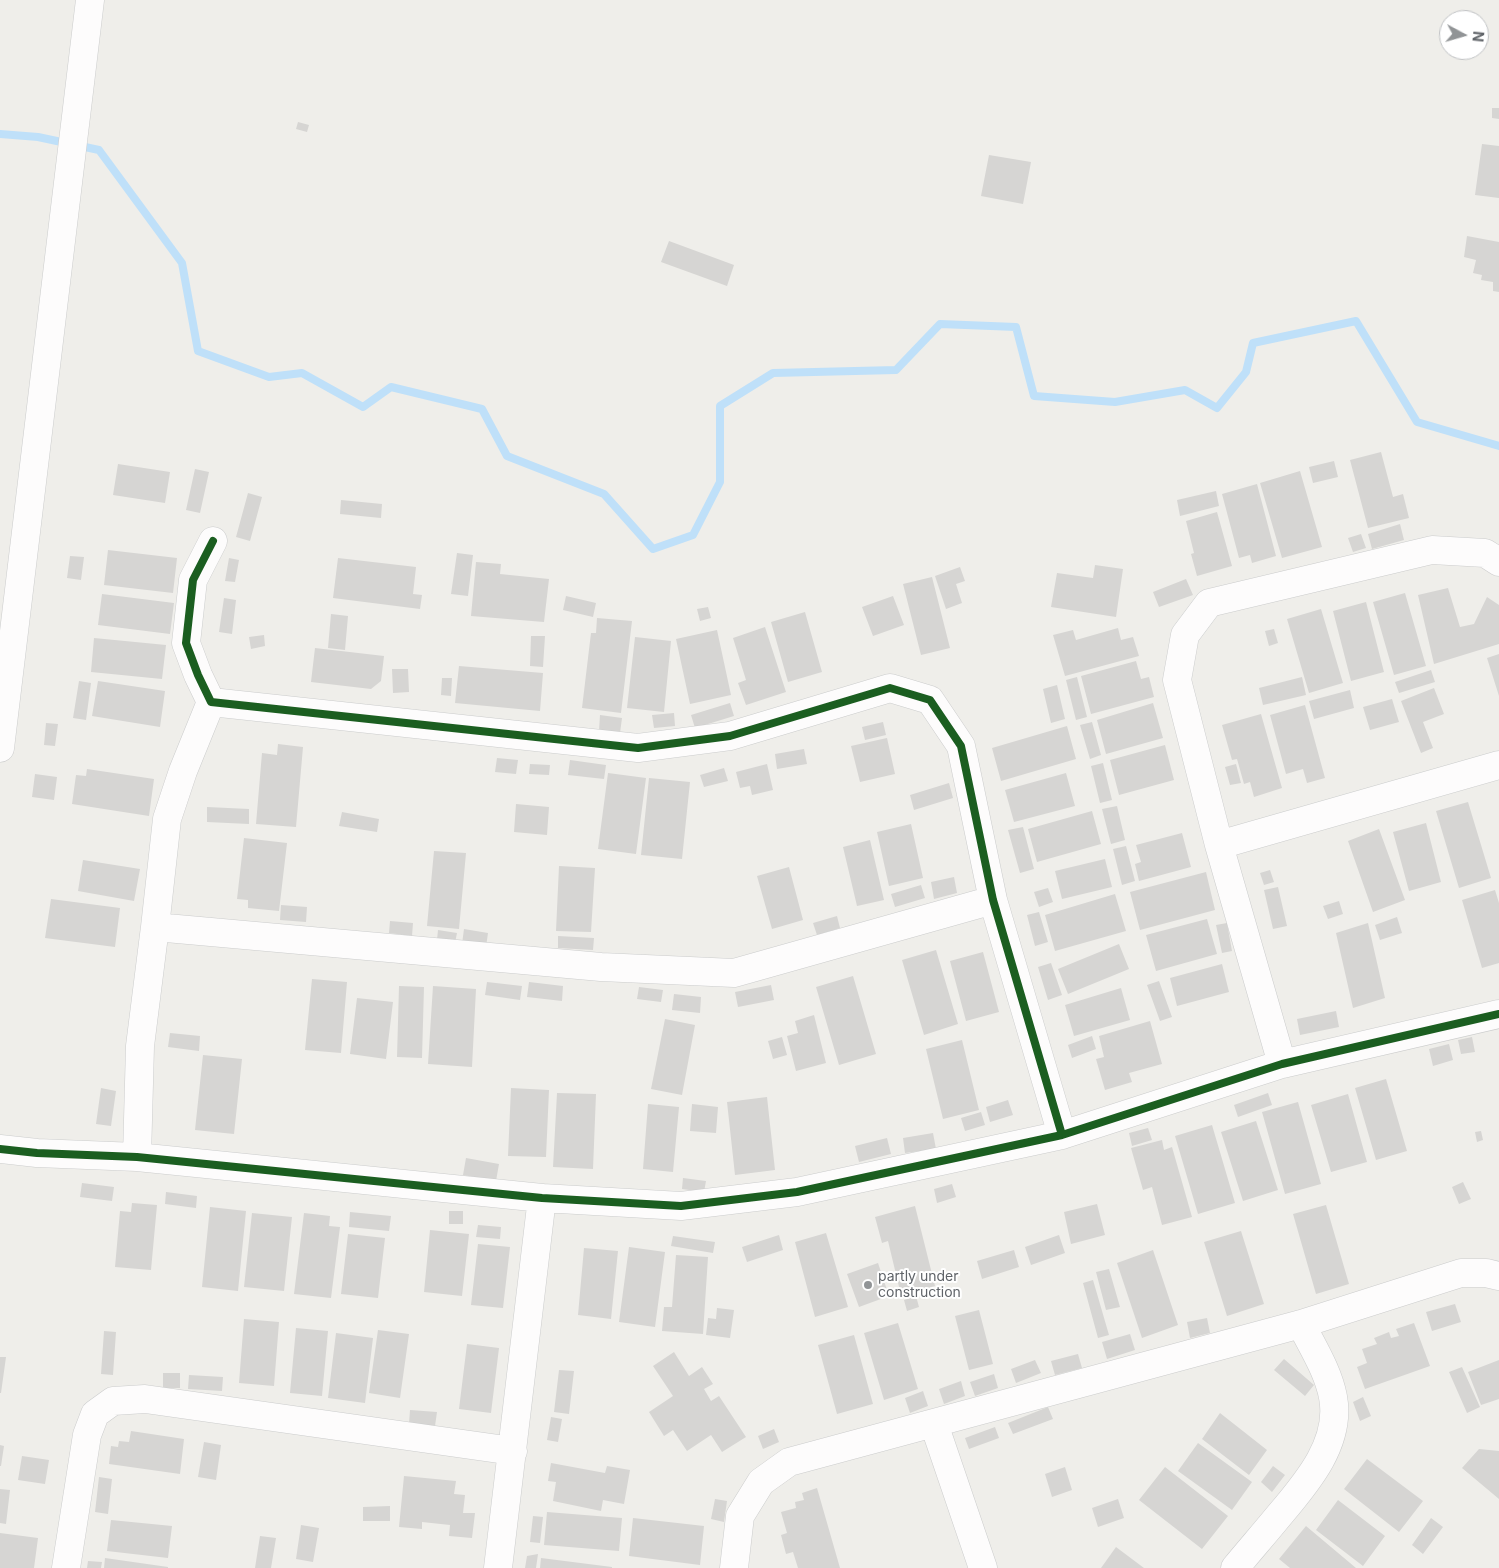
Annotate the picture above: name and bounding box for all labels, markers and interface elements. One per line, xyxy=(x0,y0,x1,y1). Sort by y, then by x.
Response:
north arrow xyxy=(1439,10,1489,60)
text: N xyxy=(1469,30,1487,43)
place label: partly under construction xyxy=(878,1269,961,1302)
marker: partly under construction xyxy=(862,1279,874,1291)

